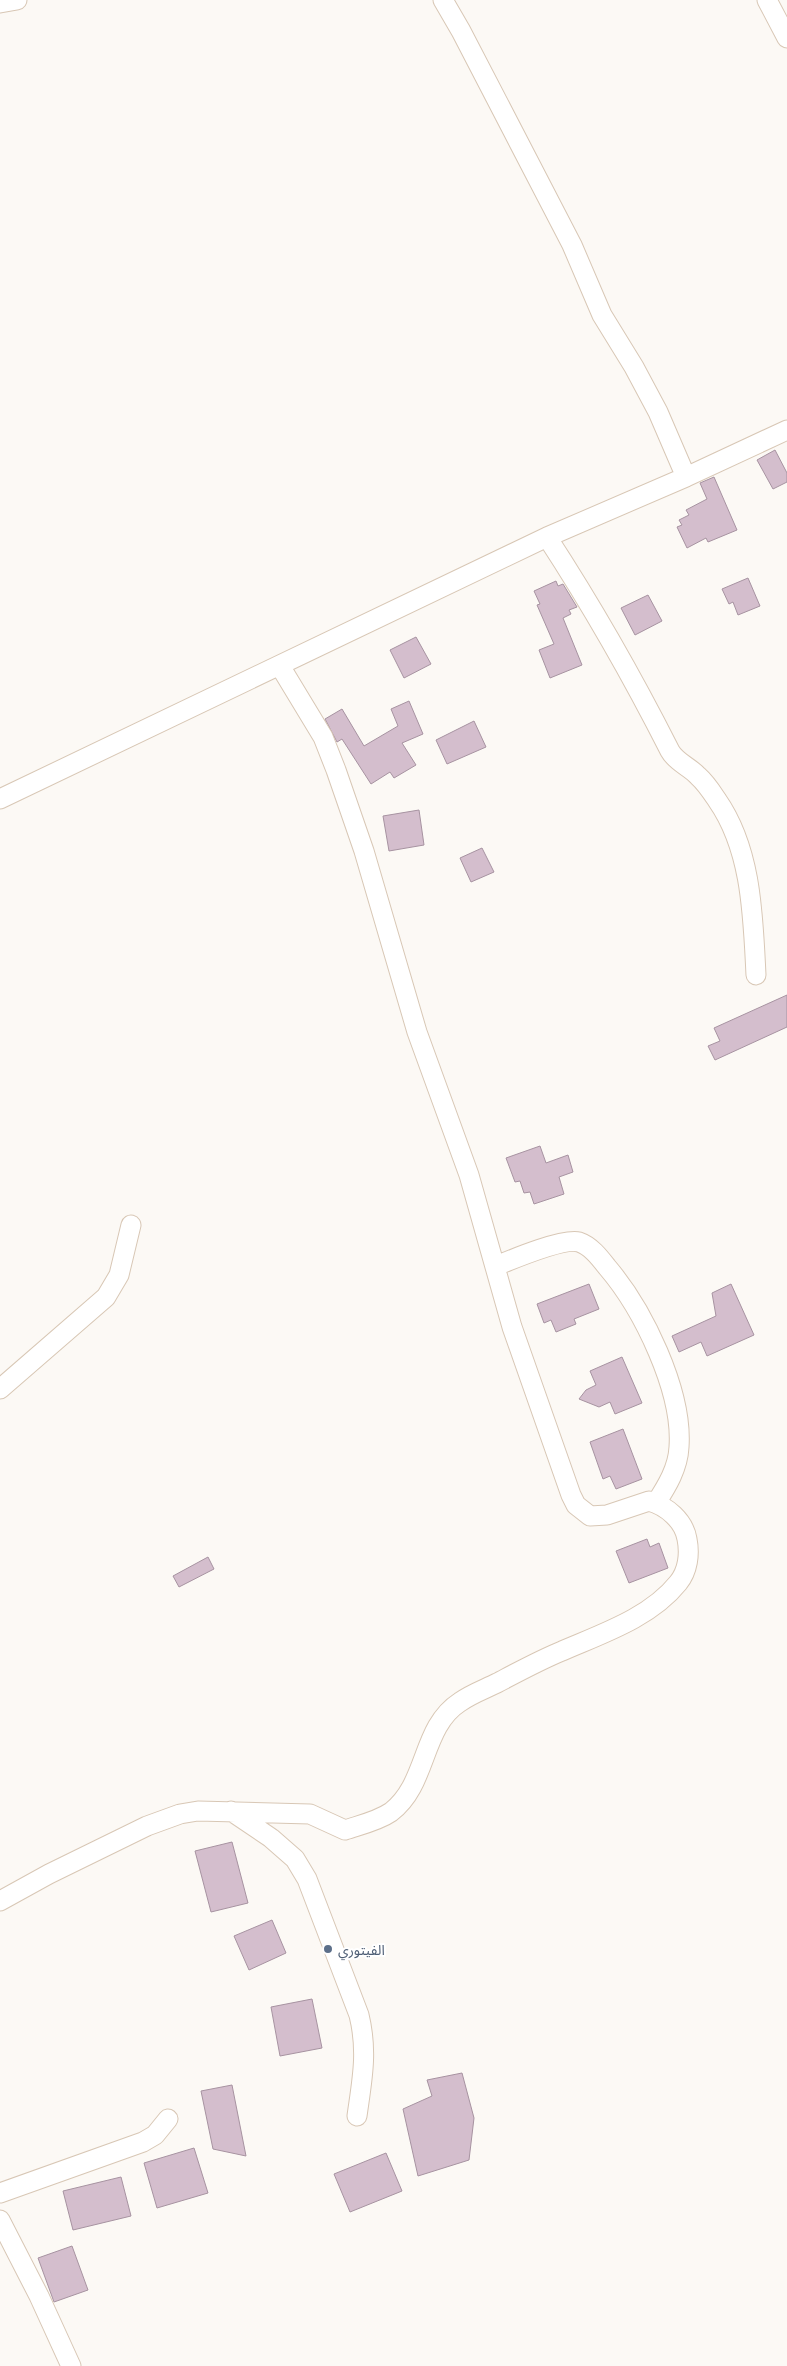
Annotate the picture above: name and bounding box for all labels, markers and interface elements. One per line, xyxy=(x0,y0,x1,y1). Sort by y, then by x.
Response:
place label: الفيتوري xyxy=(338,1940,385,1961)
marker: الفيتوري xyxy=(322,1943,334,1955)

